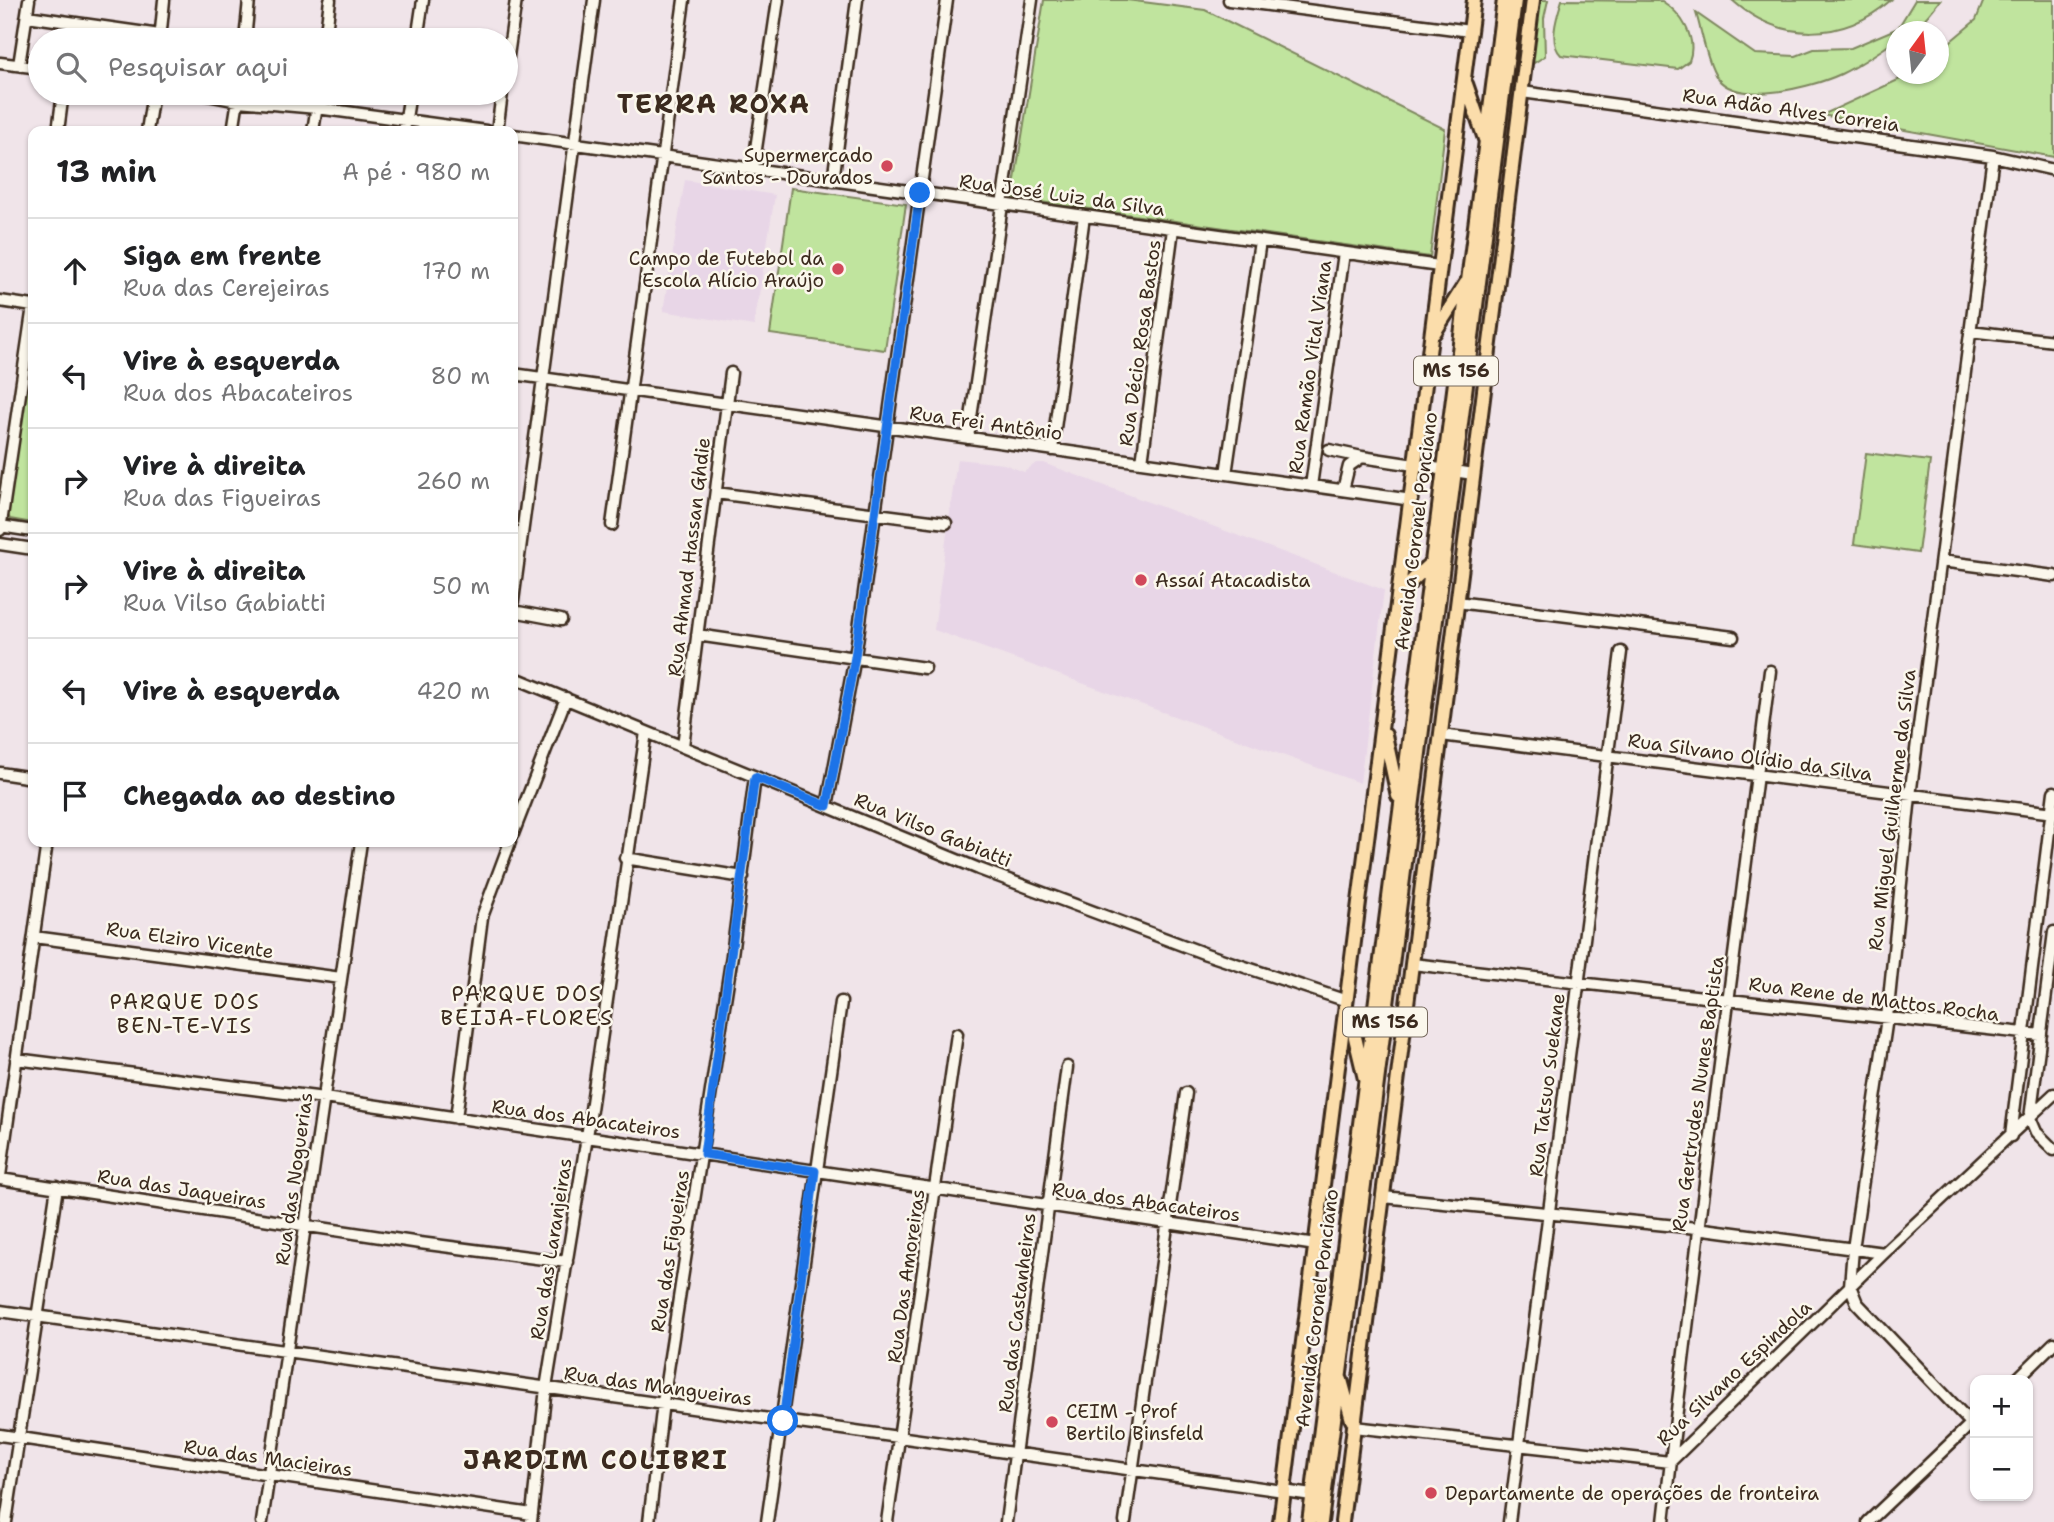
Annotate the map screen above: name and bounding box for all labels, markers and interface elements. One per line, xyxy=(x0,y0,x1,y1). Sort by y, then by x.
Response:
north arrow xyxy=(1886,21,1949,84)
search box xyxy=(28,28,518,105)
icon: search xyxy=(52,48,90,86)
text: Pesquisar aqui xyxy=(108,49,289,84)
street label: Rua Adão Alves Correia xyxy=(1681,82,1901,138)
district label: TERRA ROXA xyxy=(617,86,811,121)
place label: Supermercado Santos - Dourados xyxy=(702,143,873,190)
text: 13 min xyxy=(56,151,156,192)
text: A pé · 980 m xyxy=(342,157,490,187)
marker: Supermercado Santos - Dourados xyxy=(879,158,895,174)
street label: Rua José Luiz da Silva xyxy=(958,168,1166,222)
route end xyxy=(904,177,935,208)
text: Siga em frente xyxy=(123,238,322,273)
street label: Rua Décio Rosa Bastos xyxy=(1113,238,1167,448)
place label: Campo de Futebol da Escola Alício Araújo xyxy=(629,246,824,293)
icon: ahead xyxy=(56,252,94,290)
text: 170 m xyxy=(422,256,490,286)
street label: Rua Ramão Vital Viana xyxy=(1283,259,1337,475)
marker: Campo de Futebol da Escola Alício Araújo xyxy=(830,261,846,277)
text: Rua das Cerejeiras xyxy=(123,273,330,303)
text: Vire à esquerda xyxy=(123,343,340,378)
road number: MS 156 xyxy=(1414,356,1498,386)
icon: left xyxy=(56,357,94,395)
text: 80 m xyxy=(431,361,490,391)
text: Rua dos Abacateiros xyxy=(123,378,353,408)
street label: Rua Frei Antônio xyxy=(908,400,1064,446)
street label: Avenida Coronel Ponciano xyxy=(1389,411,1443,651)
street label: Rua Ahmad Hassan Ghdie xyxy=(662,436,716,678)
text: Vire à direita xyxy=(123,448,305,483)
icon: right xyxy=(56,462,94,500)
text: 260 m xyxy=(416,466,490,496)
text: Rua das Figueiras xyxy=(123,483,321,513)
text: Vire à direita xyxy=(123,553,305,588)
icon: right xyxy=(56,567,94,605)
place label: Assaí Atacadista xyxy=(1155,568,1310,593)
text: 50 m xyxy=(432,571,490,601)
marker: Assaí Atacadista xyxy=(1133,572,1149,588)
text: Rua Vilso Gabiatti xyxy=(123,588,326,618)
street label: Rua Miguel Guilherme da Silva xyxy=(1862,668,1922,952)
icon: left xyxy=(56,672,94,710)
text: Vire à esquerda xyxy=(123,673,340,708)
text: 420 m xyxy=(416,676,490,706)
street label: Rua Silvano Olídio da Silva xyxy=(1626,727,1874,787)
icon: arrive xyxy=(56,777,94,815)
text: Chegada ao destino xyxy=(123,778,396,813)
street label: Rua Vilso Gabiatti xyxy=(851,787,1015,873)
street label: Rua Elziro Vicente xyxy=(105,916,275,964)
street label: Rua Gertrudes Nunes Baptista xyxy=(1666,954,1730,1234)
street label: Rua Rene de Mattos Rocha xyxy=(1747,971,2001,1027)
district label: PARQUE DOS BEIJA-FLORES xyxy=(440,980,614,1032)
district label: PARQUE DOS BEN-TE-VIS xyxy=(109,988,261,1040)
street label: Rua Tatsuo Suekane xyxy=(1523,992,1571,1178)
road number: MS 156 xyxy=(1343,1007,1427,1036)
street label: Rua das Noguerias xyxy=(269,1091,319,1267)
street label: Rua dos Abacateiros xyxy=(490,1093,682,1145)
street label: Rua das Laranjeiras xyxy=(524,1156,578,1342)
street label: Rua das Jaqueiras xyxy=(96,1163,268,1215)
street label: Rua das Figueiras xyxy=(645,1168,695,1334)
street label: Rua dos Abacateiros xyxy=(1050,1176,1242,1228)
street label: Rua Das Amoreiras xyxy=(881,1188,931,1364)
street label: Avenida Coronel Ponciano xyxy=(1290,1188,1344,1428)
street label: Rua das Castanheiras xyxy=(992,1212,1042,1414)
street label: Rua Silvano Espindola xyxy=(1651,1295,1817,1451)
street label: Rua das Mangueiras xyxy=(562,1360,754,1412)
map controls xyxy=(1970,1375,2033,1501)
button: + xyxy=(1970,1375,2033,1438)
place label: CEIM - Prof Bertilo Binsfeld xyxy=(1066,1399,1204,1446)
route start xyxy=(767,1405,798,1436)
marker: CEIM - Prof Bertilo Binsfeld xyxy=(1044,1414,1060,1430)
street label: Rua das Macieiras xyxy=(182,1434,354,1482)
button: − xyxy=(1970,1438,2033,1501)
district label: JARDIM COLIBRI xyxy=(463,1442,729,1477)
place label: Departamente de operações de fronteira xyxy=(1445,1481,1819,1506)
marker: Departamente de operações de fronteira xyxy=(1423,1485,1439,1501)

